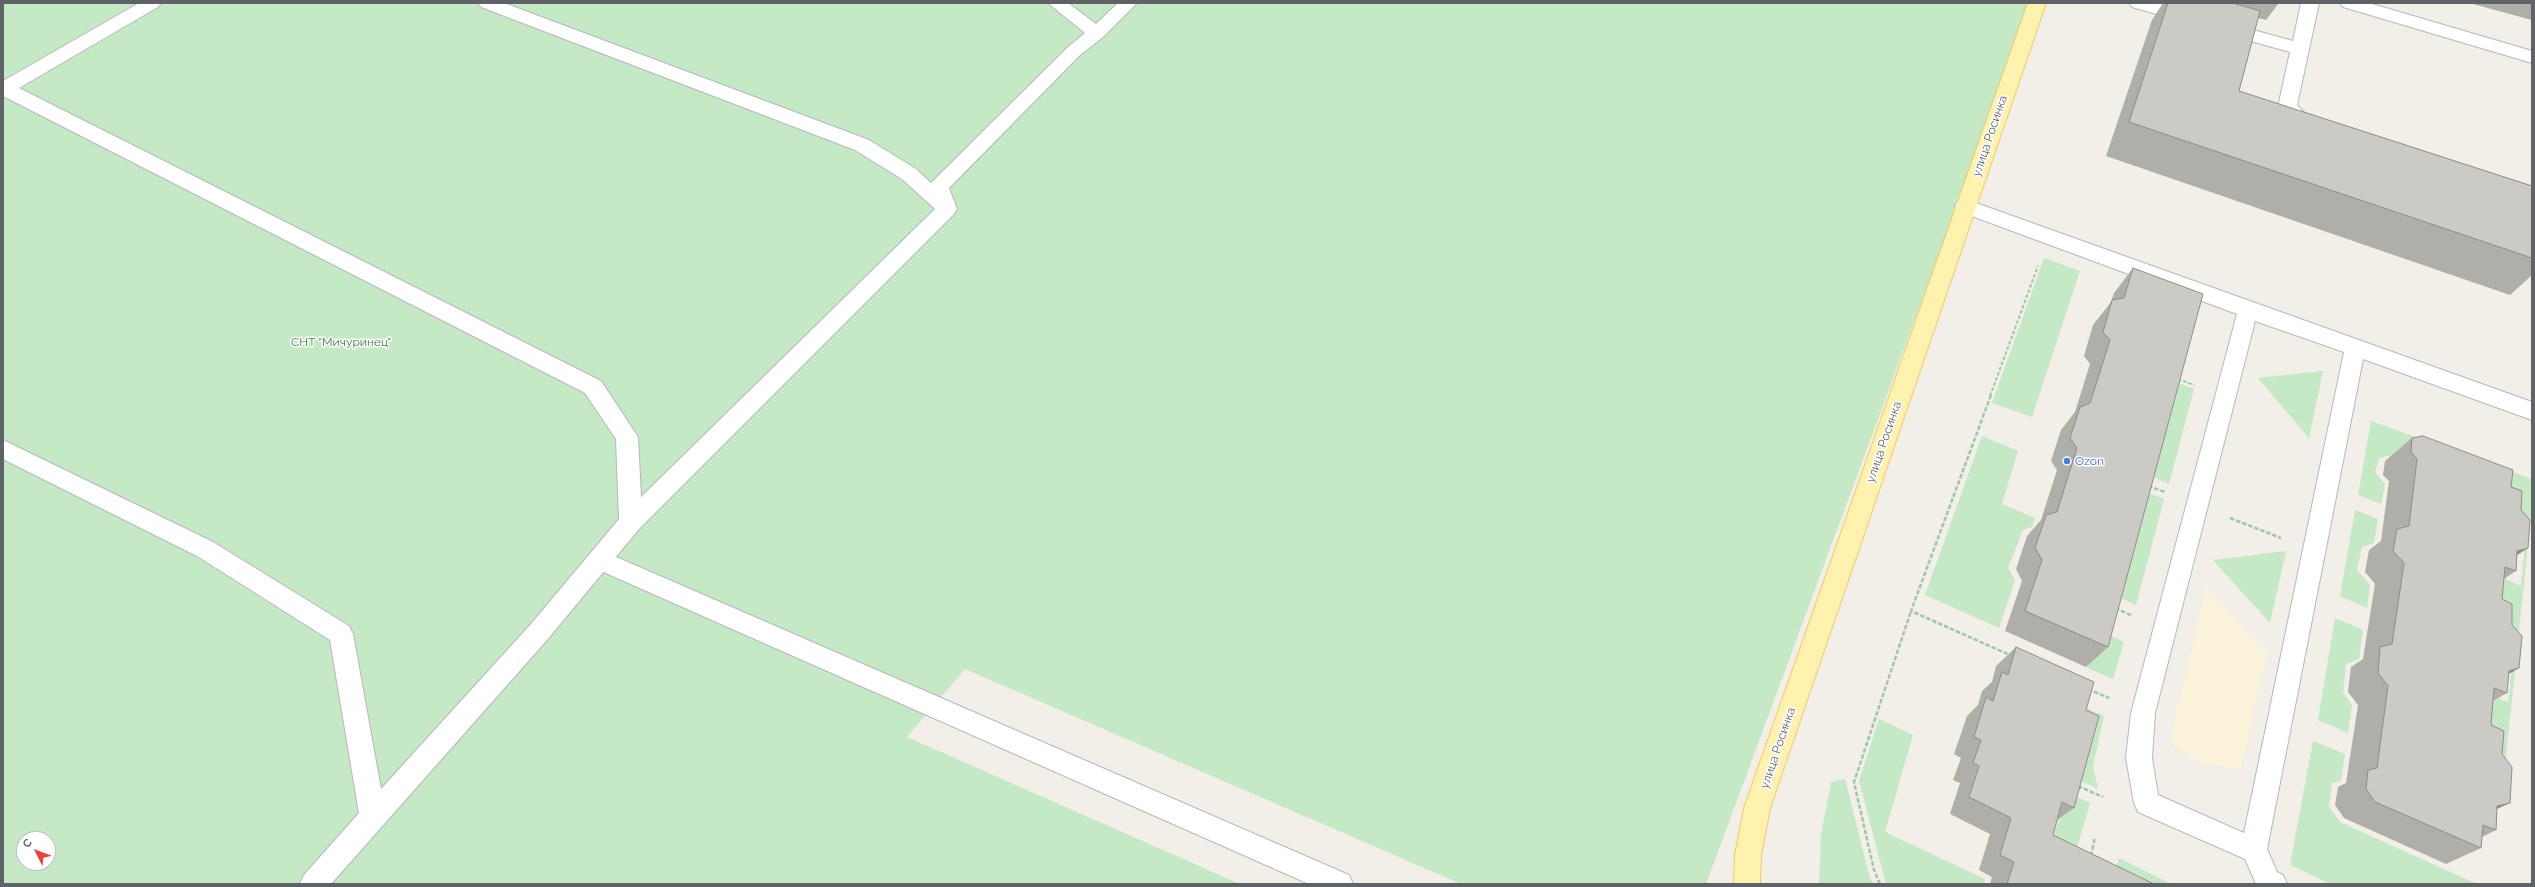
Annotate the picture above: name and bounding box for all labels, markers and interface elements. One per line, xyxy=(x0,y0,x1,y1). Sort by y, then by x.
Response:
street label: улица Росинка xyxy=(1969,93,2011,179)
park label: СНТ "Мичуринец" xyxy=(291,335,391,349)
street label: улица Росинка xyxy=(1863,399,1905,485)
place label: Ozon xyxy=(2075,454,2104,468)
marker: Ozon xyxy=(2062,456,2072,466)
street label: улица Росинка xyxy=(1757,705,1799,791)
north arrow xyxy=(16,831,56,871)
text: С xyxy=(20,836,35,850)

